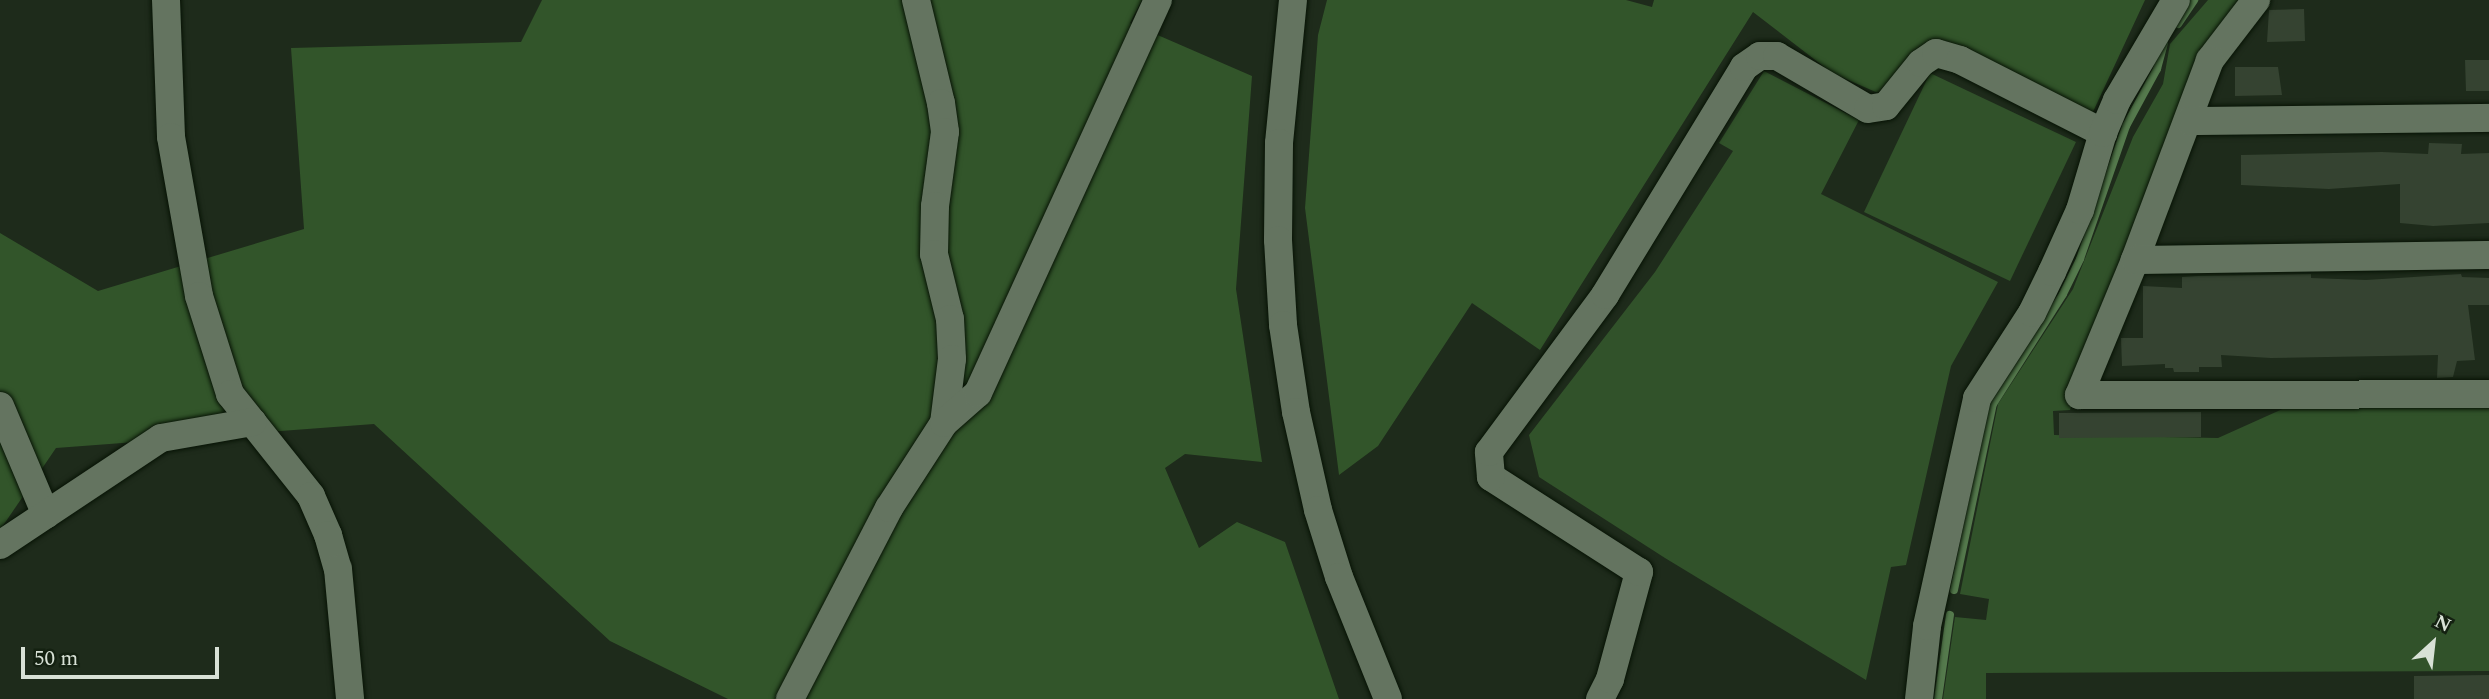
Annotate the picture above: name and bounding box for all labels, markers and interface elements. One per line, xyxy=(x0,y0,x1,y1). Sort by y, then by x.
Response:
text: N xyxy=(2429,607,2456,640)
north arrow xyxy=(2398,608,2468,678)
scale bar xyxy=(24,632,222,676)
text: 50 m xyxy=(34,643,78,675)

